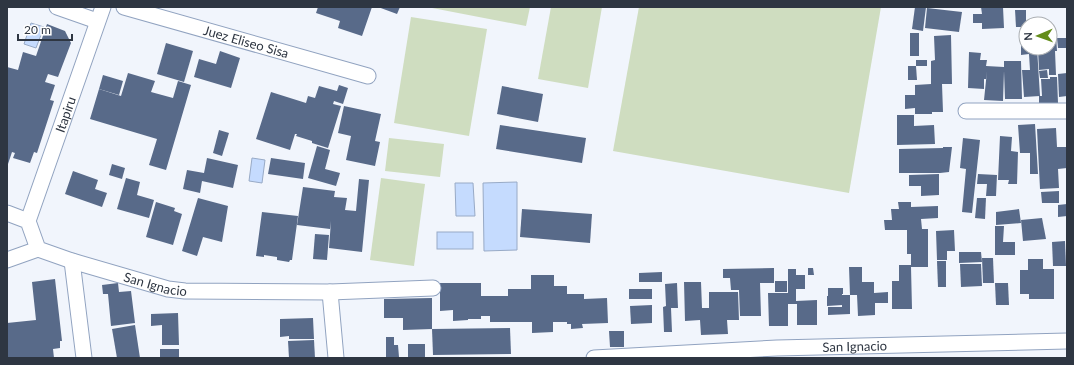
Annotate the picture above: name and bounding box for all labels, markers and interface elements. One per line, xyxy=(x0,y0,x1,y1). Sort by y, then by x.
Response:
scale bar xyxy=(18,16,72,42)
north arrow xyxy=(1018,16,1058,56)
text: 20 m xyxy=(24,22,51,37)
street label: Juez Eliseo Sisa xyxy=(202,22,291,61)
text: N xyxy=(1021,32,1034,41)
street label: Itapiru xyxy=(52,94,79,134)
street label: San Ignacio xyxy=(122,269,188,299)
street label: San Ignacio xyxy=(822,337,887,355)

